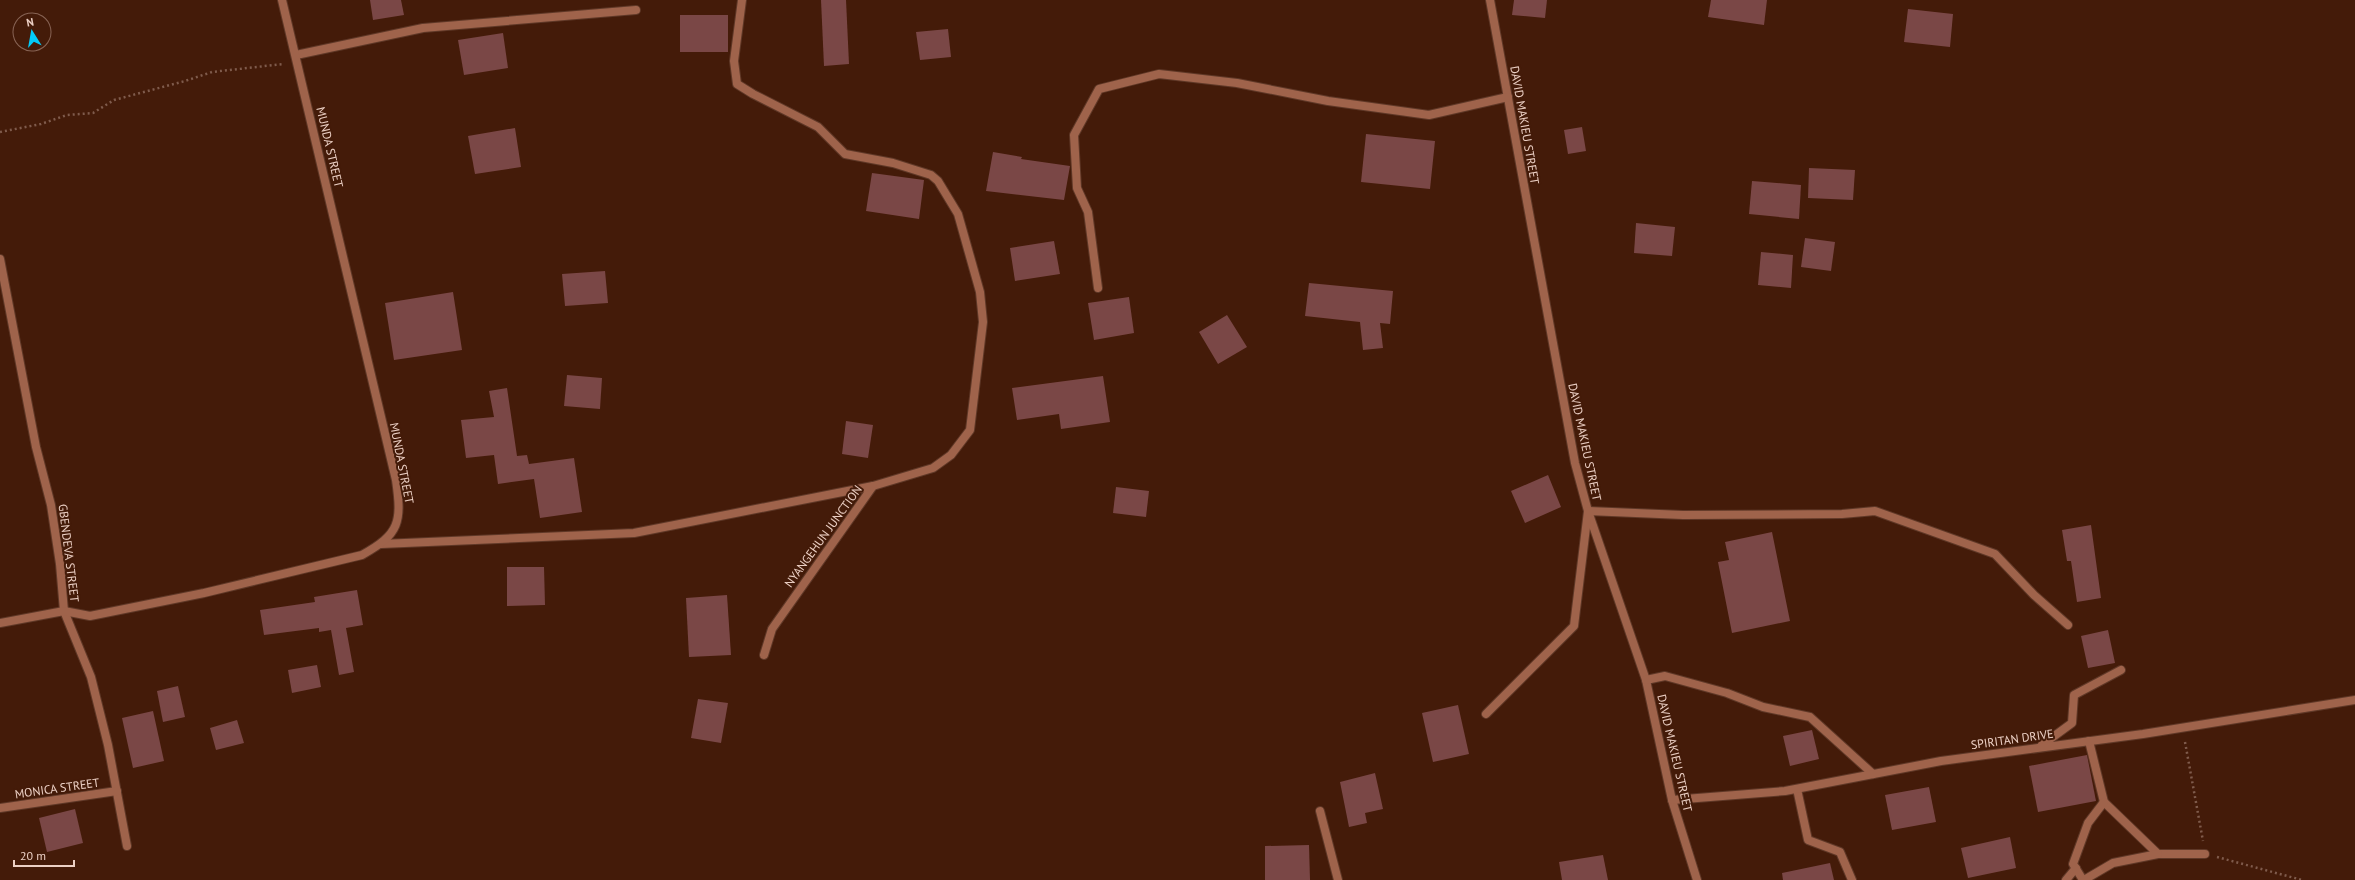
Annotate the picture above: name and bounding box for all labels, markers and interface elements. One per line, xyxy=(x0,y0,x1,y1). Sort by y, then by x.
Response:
north arrow xyxy=(12,12,52,52)
text: N xyxy=(25,15,35,30)
street label: DAVID MAKIEU STREET xyxy=(1507,65,1543,186)
street label: MUNDA STREET xyxy=(313,105,347,189)
street label: DAVID MAKIEU STREET xyxy=(1565,382,1605,503)
street label: MUNDA STREET xyxy=(387,421,417,505)
street label: NYANGEHUN JUNCTION xyxy=(781,482,865,590)
street label: GBENDEVA STREET xyxy=(56,503,83,603)
street label: DAVID MAKIEU STREET xyxy=(1654,693,1696,813)
street label: SPIRITAN DRIVE xyxy=(1970,726,2054,752)
street label: MONICA STREET xyxy=(14,775,101,801)
scale bar xyxy=(14,842,74,868)
text: 20 m xyxy=(20,848,46,863)

